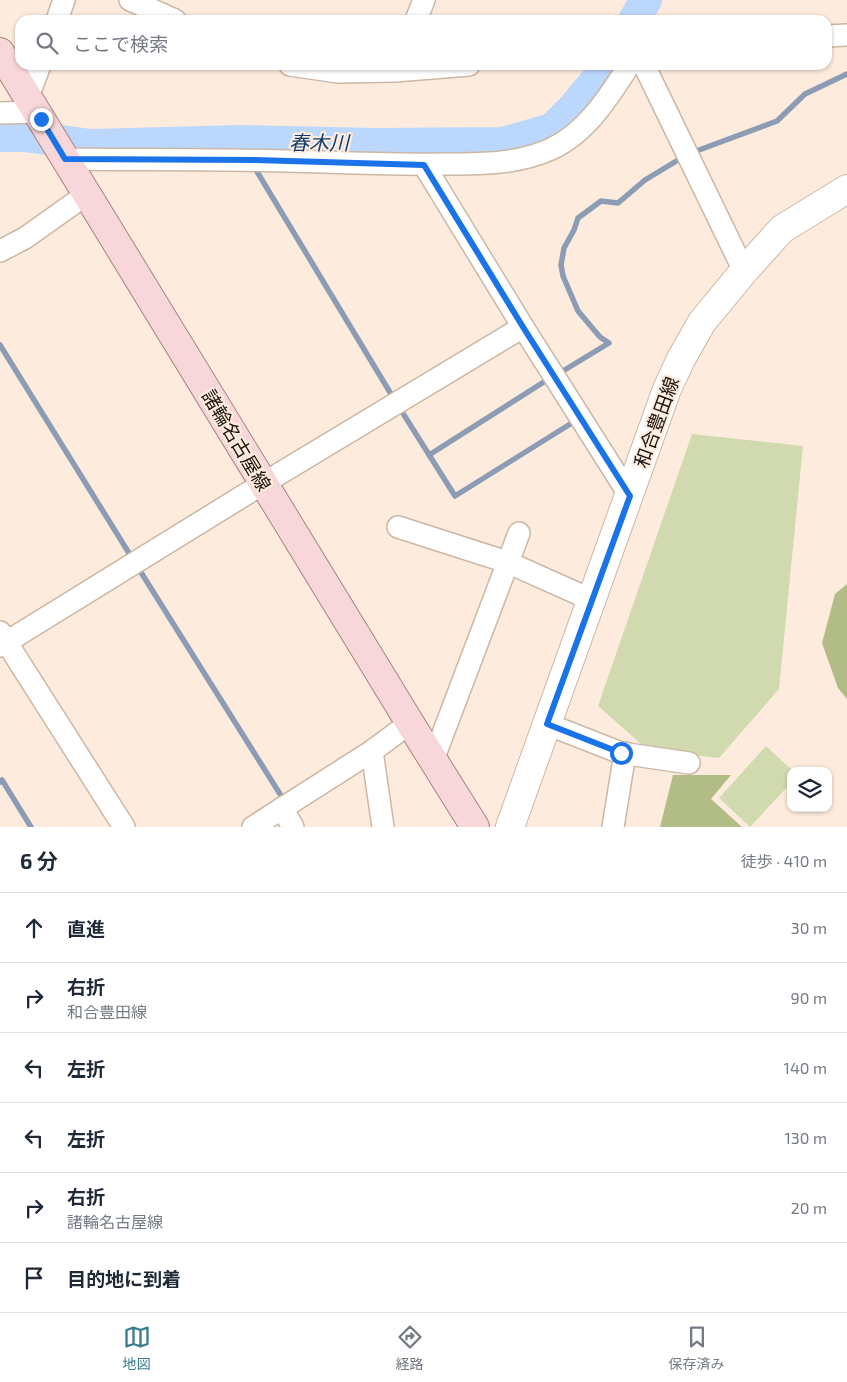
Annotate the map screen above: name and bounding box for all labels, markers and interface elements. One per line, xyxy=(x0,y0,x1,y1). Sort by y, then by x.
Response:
search box xyxy=(15,15,832,70)
icon: search xyxy=(33,29,61,57)
text: ここで検索 xyxy=(73,32,168,55)
route end xyxy=(30,108,53,131)
water label: 春木川 xyxy=(289,130,351,154)
street label: 和合豊田線 xyxy=(629,373,683,471)
street label: 諸輪名古屋線 xyxy=(198,385,276,495)
route start xyxy=(610,742,633,765)
map controls xyxy=(787,767,832,812)
button: layers xyxy=(787,767,832,812)
text: 6 分 xyxy=(20,848,58,873)
text: 徒歩 · 410 m xyxy=(741,851,827,870)
icon: ahead xyxy=(20,914,48,942)
text: 直進 xyxy=(67,917,105,940)
text: 30 m xyxy=(791,918,827,937)
text: 右折 xyxy=(67,975,105,998)
icon: right xyxy=(20,984,48,1012)
text: 90 m xyxy=(791,988,827,1007)
text: 和合豊田線 xyxy=(67,1002,147,1021)
icon: left xyxy=(20,1054,48,1082)
text: 左折 xyxy=(67,1057,105,1080)
text: 140 m xyxy=(784,1058,827,1077)
icon: left xyxy=(20,1124,48,1152)
text: 左折 xyxy=(67,1127,105,1150)
text: 130 m xyxy=(785,1128,827,1147)
text: 右折 xyxy=(67,1185,105,1208)
icon: right xyxy=(20,1194,48,1222)
text: 20 m xyxy=(791,1198,827,1217)
text: 諸輪名古屋線 xyxy=(67,1212,163,1231)
icon: arrive xyxy=(20,1264,48,1292)
text: 目的地に到着 xyxy=(67,1267,181,1290)
tab: 地図 xyxy=(123,1323,151,1373)
tab: 経路 xyxy=(396,1323,424,1373)
tab: 保存済み xyxy=(669,1323,725,1373)

